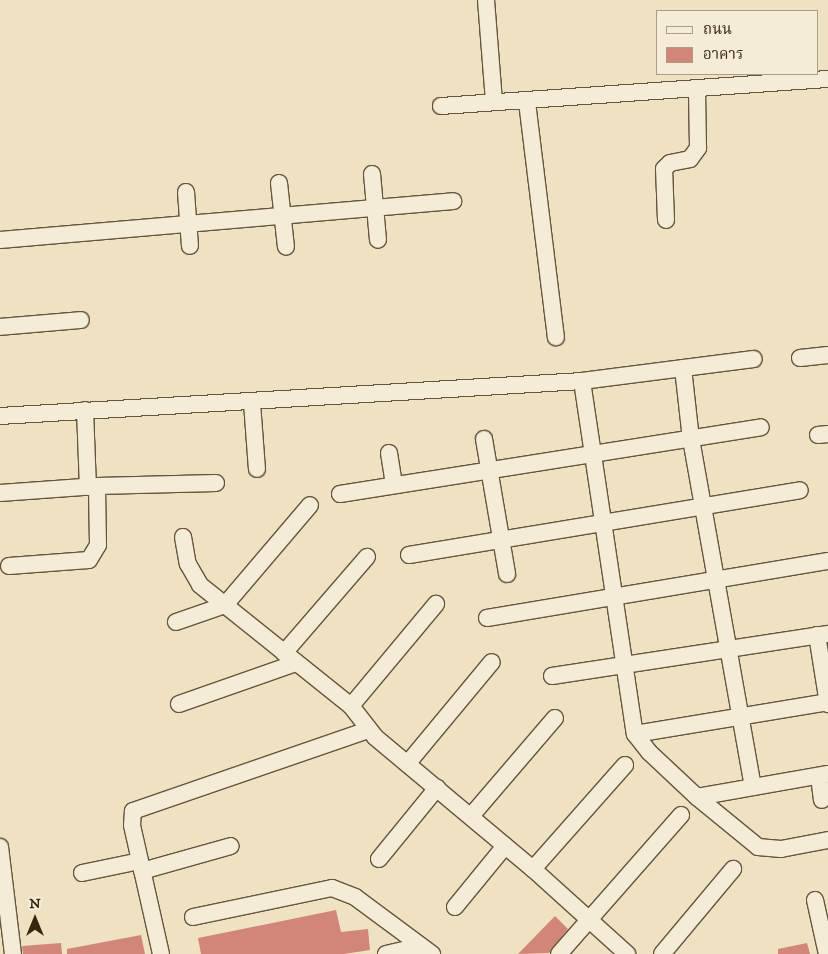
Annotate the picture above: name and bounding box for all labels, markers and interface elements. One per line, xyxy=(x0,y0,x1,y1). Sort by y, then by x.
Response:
legend xyxy=(656,10,818,75)
text: ถนน xyxy=(703,20,732,39)
text: อาคาร xyxy=(703,45,743,64)
north arrow xyxy=(10,894,60,944)
text: N xyxy=(29,895,41,913)

